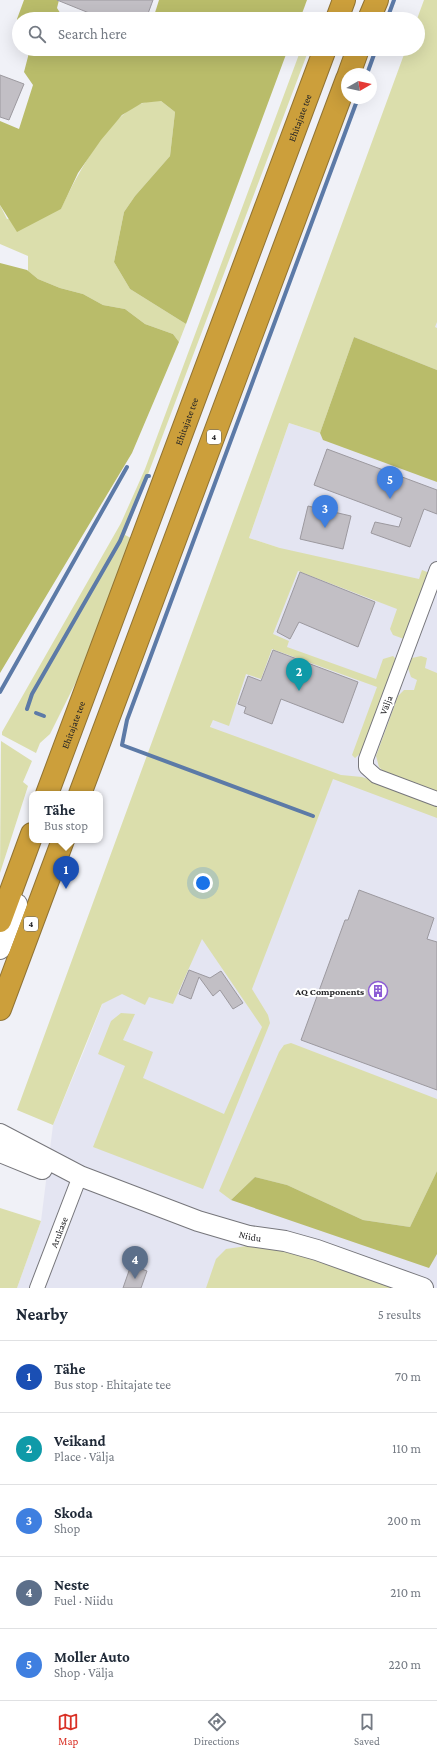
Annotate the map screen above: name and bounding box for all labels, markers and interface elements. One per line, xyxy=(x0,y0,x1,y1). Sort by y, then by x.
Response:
search box xyxy=(12,12,425,56)
icon: search xyxy=(26,23,48,45)
text: Search here xyxy=(58,26,127,42)
north arrow xyxy=(341,68,377,104)
street label: Ehitajate tee xyxy=(286,92,314,143)
street label: Ehitajate tee xyxy=(172,395,200,446)
road number: 4 xyxy=(207,430,221,444)
pin: 5 xyxy=(377,466,403,499)
pin: 3 xyxy=(312,495,338,528)
pin: 2 xyxy=(286,658,312,691)
street label: Välja xyxy=(377,694,396,716)
street label: Ehitajate tee xyxy=(59,699,87,750)
popup xyxy=(29,791,103,843)
text: Tähe xyxy=(44,802,75,818)
text: Bus stop xyxy=(44,818,88,833)
pin: 1 xyxy=(53,856,79,889)
your location xyxy=(193,873,213,893)
road number: 4 xyxy=(24,917,38,931)
building icon: AQ Components xyxy=(367,980,389,1002)
place label: AQ Components xyxy=(294,986,364,997)
street label: Arukase xyxy=(48,1214,70,1249)
street label: Niidu xyxy=(238,1228,263,1243)
pin: 4 xyxy=(122,1246,148,1279)
text: Nearby xyxy=(16,1305,68,1324)
text: 5 results xyxy=(378,1307,421,1322)
text: Tähe xyxy=(54,1361,85,1377)
text: 1 xyxy=(27,1369,31,1384)
text: 70 m xyxy=(395,1369,421,1384)
text: Bus stop · Ehitajate tee xyxy=(54,1377,171,1392)
text: Veikand xyxy=(54,1433,106,1449)
text: 2 xyxy=(26,1441,32,1456)
text: 110 m xyxy=(392,1441,421,1456)
text: Place · Välja xyxy=(54,1449,115,1464)
text: Skoda xyxy=(54,1505,93,1521)
text: 3 xyxy=(26,1513,32,1528)
text: 200 m xyxy=(387,1513,421,1528)
text: Shop xyxy=(54,1521,80,1536)
text: Neste xyxy=(54,1577,89,1593)
text: 4 xyxy=(25,1585,33,1600)
text: 210 m xyxy=(390,1585,421,1600)
text: Fuel · Niidu xyxy=(54,1593,113,1608)
text: Moller Auto xyxy=(54,1649,130,1665)
text: 5 xyxy=(26,1657,32,1672)
text: 220 m xyxy=(388,1657,421,1672)
text: Shop · Välja xyxy=(54,1665,114,1680)
tab: Map xyxy=(57,1711,79,1747)
tab: Directions xyxy=(194,1711,239,1747)
tab: Saved xyxy=(354,1711,380,1747)

